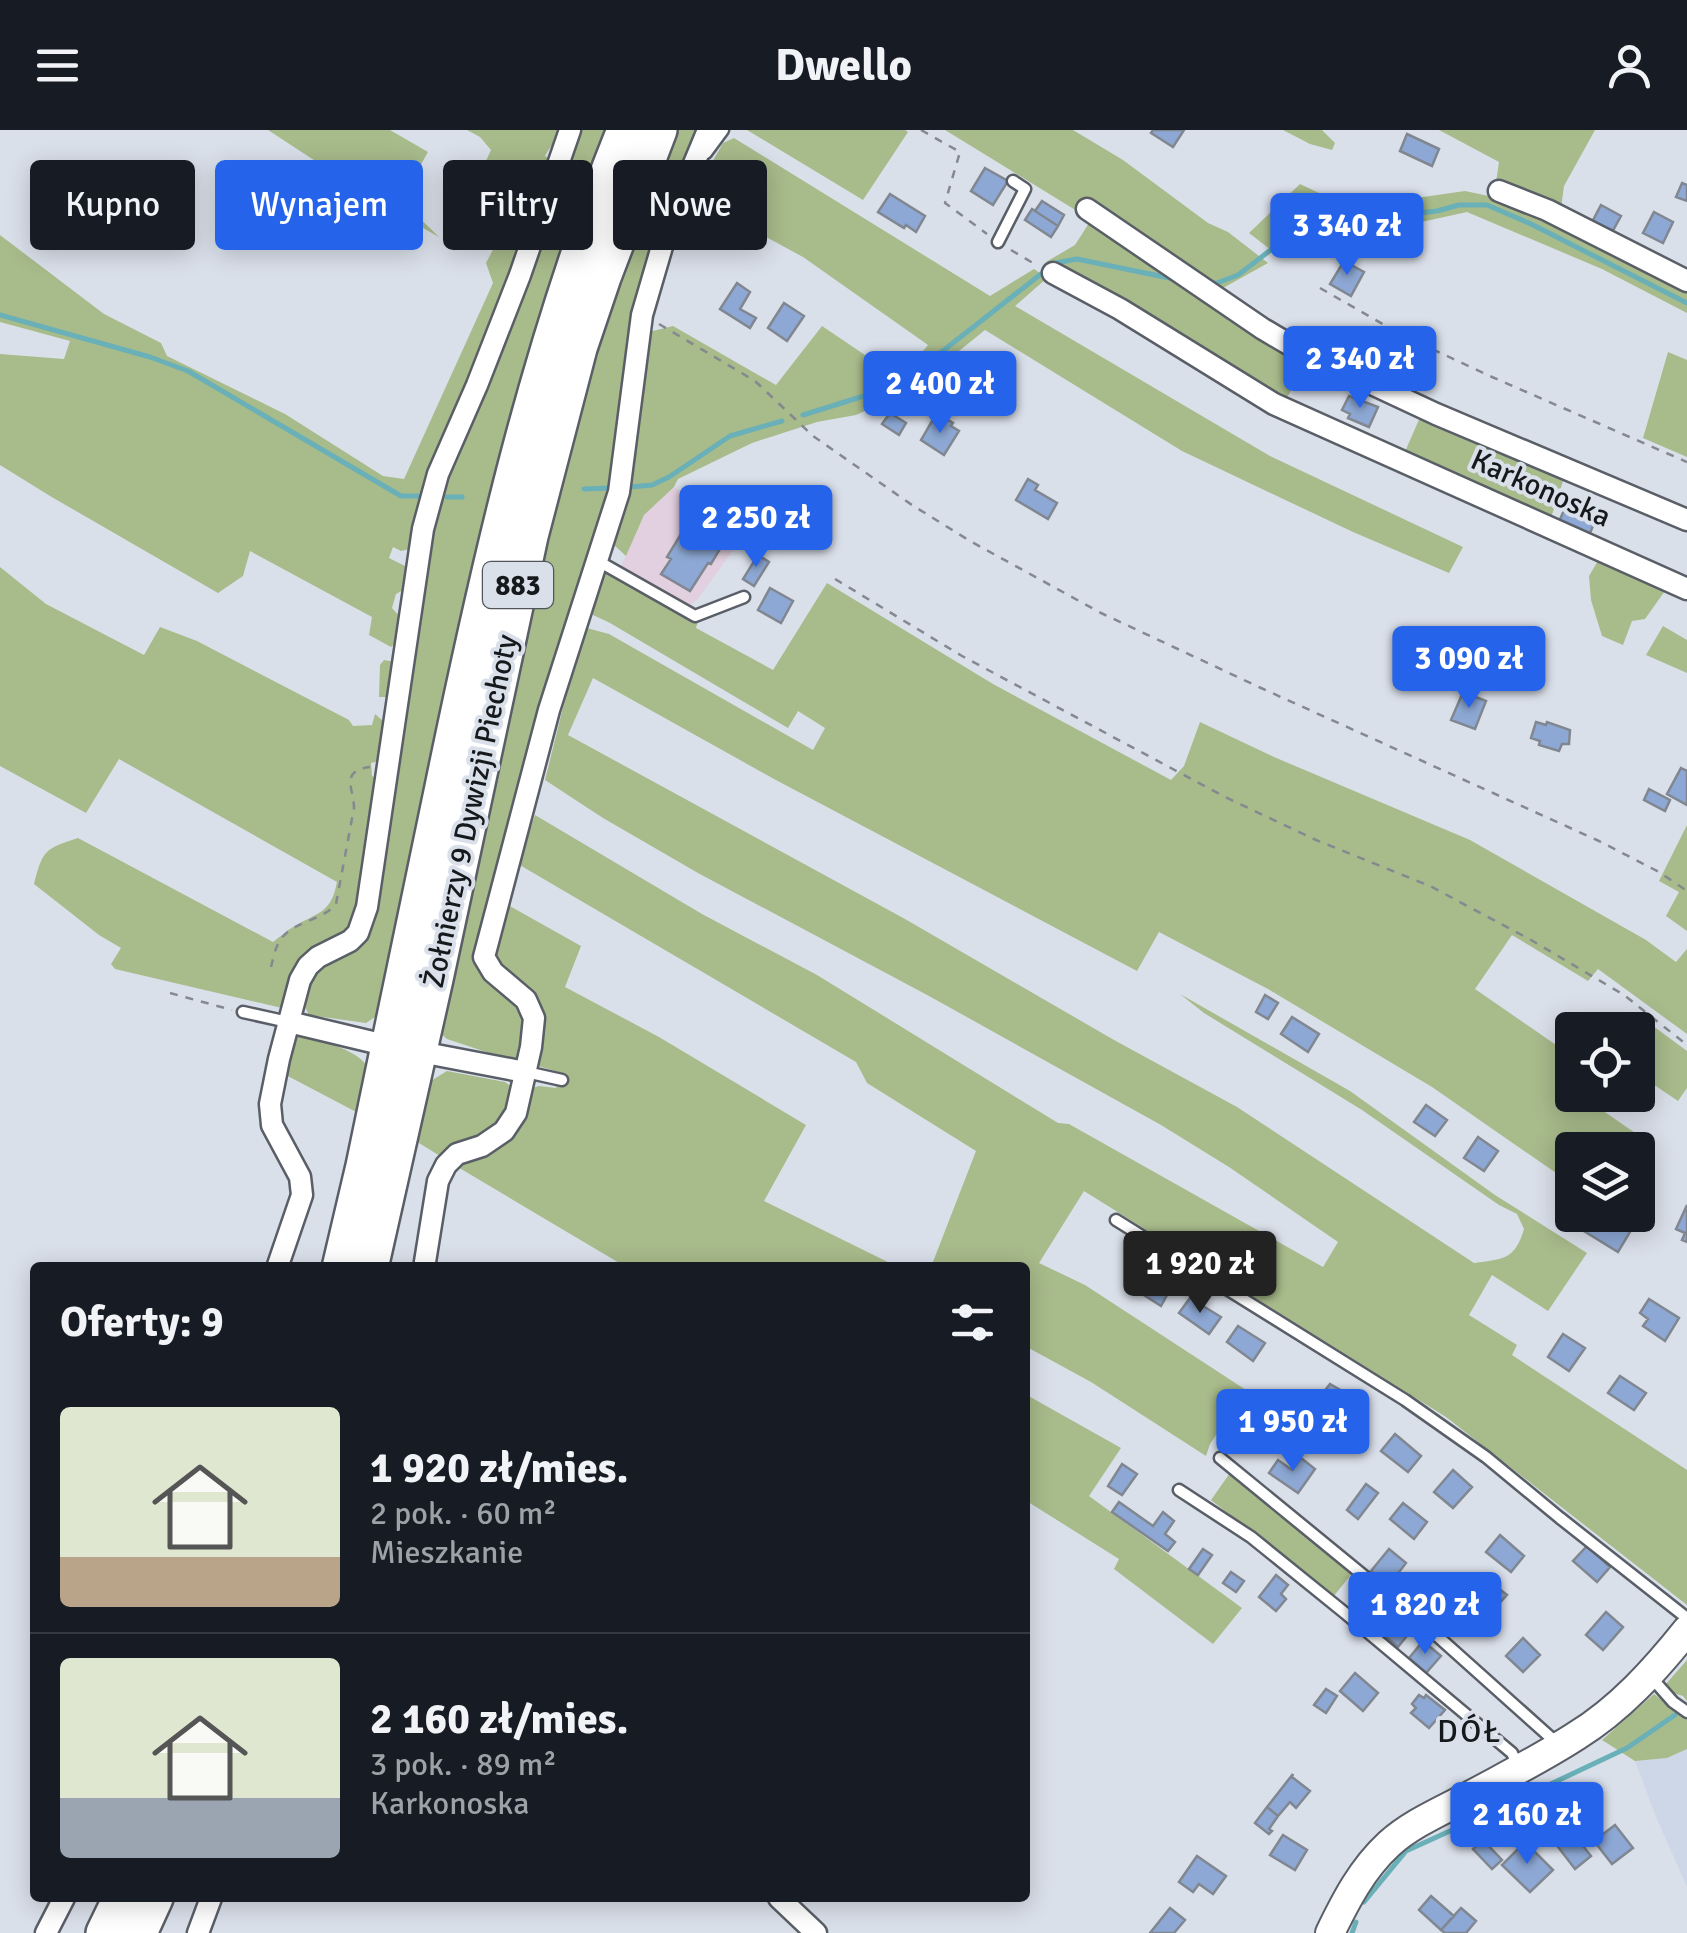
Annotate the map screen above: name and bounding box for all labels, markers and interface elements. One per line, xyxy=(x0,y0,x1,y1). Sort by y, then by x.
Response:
icon: menu xyxy=(30,38,85,93)
text: Dwello xyxy=(775,38,912,93)
icon: person xyxy=(1602,38,1657,93)
chip: Kupno xyxy=(30,160,195,250)
chip: Wynajem xyxy=(215,160,423,250)
chip: Filtry xyxy=(443,160,593,250)
chip: Nowe xyxy=(613,160,767,250)
pin: 3 340 zł xyxy=(1244,193,1450,278)
text: 3 340 zł xyxy=(1292,206,1402,245)
pin: 2 340 zł xyxy=(1257,326,1463,411)
text: 2 340 zł xyxy=(1305,339,1415,378)
pin: 2 400 zł xyxy=(837,351,1043,436)
text: 2 400 zł xyxy=(885,364,995,403)
street label: Karkonoska xyxy=(1465,441,1617,536)
pin: 2 250 zł xyxy=(653,485,859,570)
text: 2 250 zł xyxy=(701,498,811,537)
road number: 883 xyxy=(483,562,553,608)
pin: 3 090 zł xyxy=(1366,626,1572,711)
street label: Żołnierzy 9 Dywizji Piechoty xyxy=(415,631,526,991)
text: 3 090 zł xyxy=(1414,639,1524,678)
map controls xyxy=(1555,1012,1655,1232)
button: locate xyxy=(1555,1012,1655,1112)
button: layers xyxy=(1555,1132,1655,1232)
pin: 1 920 zł xyxy=(1097,1231,1303,1316)
text: 1 920 zł xyxy=(1145,1244,1255,1283)
icon: filters xyxy=(945,1295,1000,1350)
text: Oferty: 9 xyxy=(60,1297,224,1348)
pin: 1 950 zł xyxy=(1190,1389,1396,1474)
text: 1 950 zł xyxy=(1238,1402,1348,1441)
text: 1 920 zł/mies. xyxy=(370,1443,628,1494)
icon: home xyxy=(140,1447,260,1567)
text: 2 pok. · 60 m² xyxy=(370,1494,557,1533)
text: Mieszkanie xyxy=(370,1533,523,1572)
pin: 1 820 zł xyxy=(1322,1572,1528,1657)
text: 1 820 zł xyxy=(1370,1585,1480,1624)
text: 2 160 zł/mies. xyxy=(370,1694,628,1745)
icon: home xyxy=(140,1698,260,1818)
district label: DÓŁ xyxy=(1437,1712,1503,1751)
text: 3 pok. · 89 m² xyxy=(370,1745,557,1784)
pin: 2 160 zł xyxy=(1424,1782,1630,1867)
text: Karkonoska xyxy=(370,1784,530,1823)
text: 2 160 zł xyxy=(1472,1795,1582,1834)

